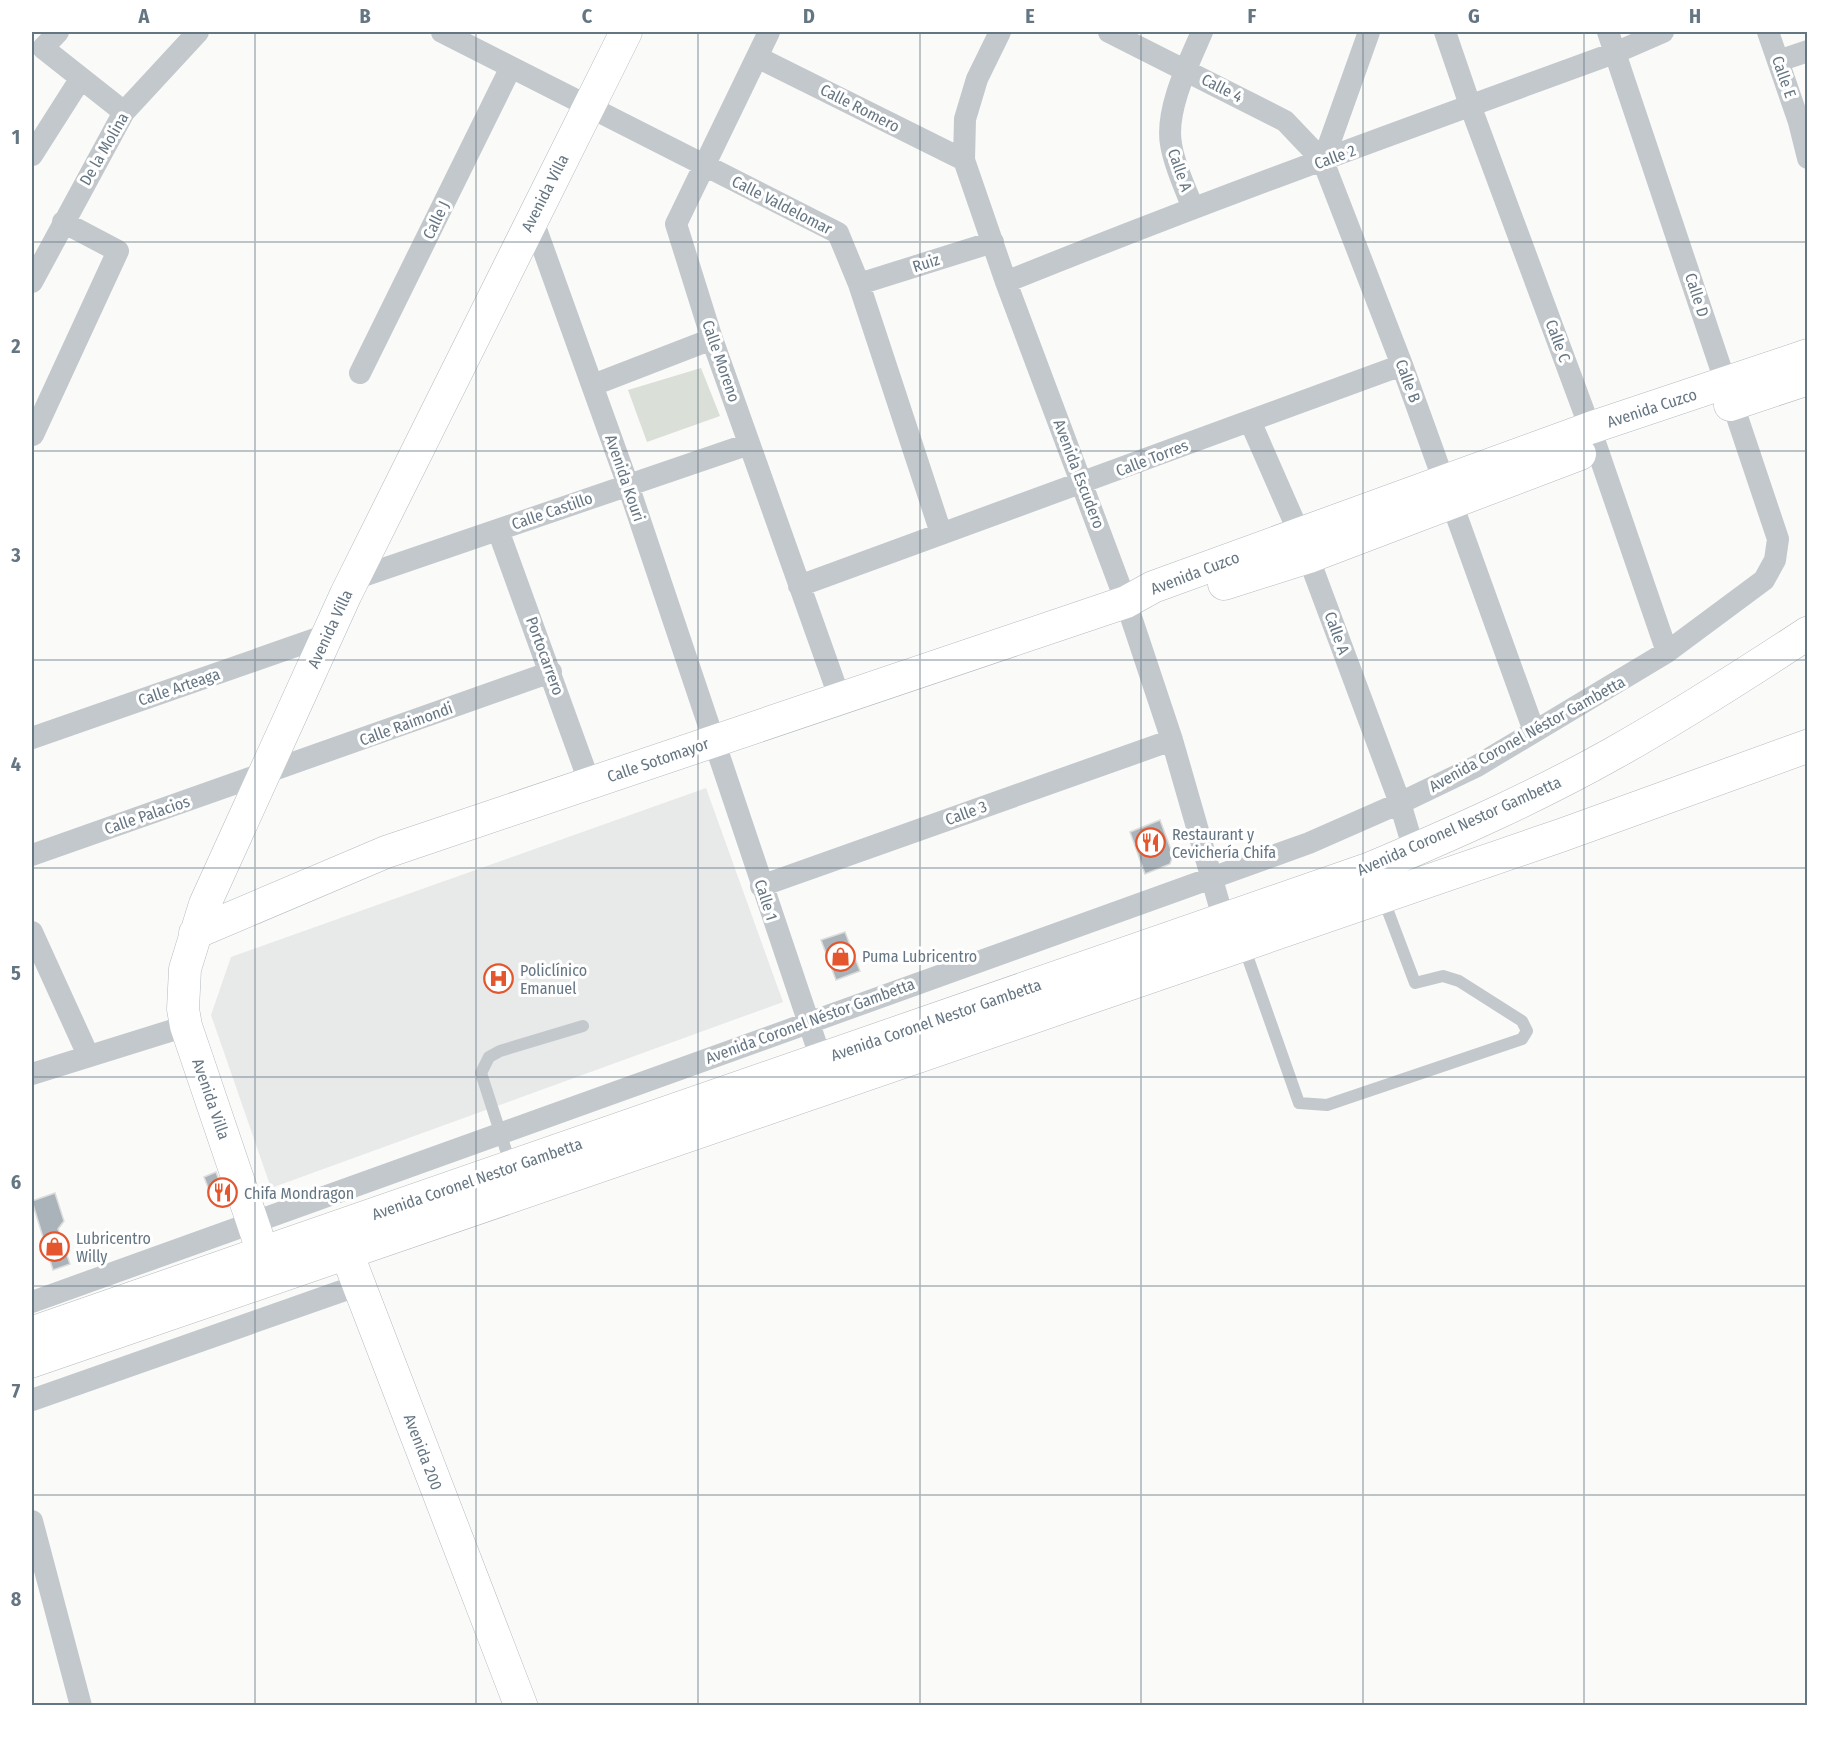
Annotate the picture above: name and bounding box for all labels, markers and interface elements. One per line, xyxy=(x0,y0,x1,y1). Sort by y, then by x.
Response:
text: A xyxy=(138,4,151,28)
text: B xyxy=(359,4,371,28)
text: C xyxy=(582,4,593,28)
text: D xyxy=(803,4,815,28)
text: E xyxy=(1025,4,1035,28)
text: F xyxy=(1248,4,1257,28)
text: G xyxy=(1468,4,1480,28)
text: H xyxy=(1689,4,1701,28)
street label: Calle E xyxy=(1768,53,1800,101)
street label: Calle 4 xyxy=(1198,70,1246,106)
street label: Calle Romero xyxy=(817,80,903,136)
street label: De la Molina xyxy=(76,109,133,189)
text: 1 xyxy=(12,125,20,149)
street label: Calle 2 xyxy=(1312,141,1358,173)
street label: Calle A xyxy=(1164,146,1196,194)
street label: Avenida Villa xyxy=(517,151,573,235)
street label: Calle Valdelomar xyxy=(729,172,836,239)
street label: Calle J xyxy=(419,198,453,242)
street label: Ruiz xyxy=(910,250,942,276)
street label: Calle D xyxy=(1681,271,1713,319)
street label: Calle C xyxy=(1542,317,1574,365)
street label: Calle Moreno xyxy=(698,318,744,404)
text: 2 xyxy=(10,334,21,358)
street label: Calle B xyxy=(1391,357,1425,405)
street label: Avenida Cuzco xyxy=(1605,385,1699,431)
street label: Avenida Escudero xyxy=(1049,417,1109,531)
street label: Avenida Kouri xyxy=(601,432,649,524)
street label: Calle Torres xyxy=(1113,435,1191,481)
street label: Calle Castillo xyxy=(509,488,595,534)
text: 3 xyxy=(10,543,21,567)
street label: Avenida Cuzco xyxy=(1148,547,1242,599)
street label: Avenida Villa xyxy=(304,587,357,671)
street label: Calle A xyxy=(1321,609,1354,658)
street label: Portocarrero xyxy=(522,614,568,698)
street label: Calle Arteaga xyxy=(136,664,223,710)
street label: Avenida Coronel Néstor Gambetta xyxy=(1426,672,1628,796)
street label: Calle Raimondi xyxy=(357,698,455,750)
street label: Calle Sotomayor xyxy=(605,734,712,786)
text: 4 xyxy=(11,752,21,776)
street label: Avenida Coronel Nestor Gambetta xyxy=(1354,772,1564,880)
street label: Calle Palacios xyxy=(102,791,192,838)
street label: Calle 3 xyxy=(943,797,989,829)
place label: Restaurant y Cevichería Chifa xyxy=(1172,825,1276,862)
restaurant icon: Restaurant y Cevichería Chifa xyxy=(1135,827,1167,859)
street label: Calle 1 xyxy=(750,877,782,923)
shop icon: Puma Lubricentro xyxy=(825,940,857,972)
place label: Puma Lubricentro xyxy=(862,947,977,966)
text: 5 xyxy=(11,961,21,985)
place label: Policlínico Emanuel xyxy=(520,961,587,998)
hospital icon: Policlínico Emanuel xyxy=(483,963,515,995)
street label: Avenida Coronel Néstor Gambetta xyxy=(703,974,917,1068)
street label: Avenida Coronel Nestor Gambetta xyxy=(828,975,1044,1065)
street label: Avenida Villa xyxy=(188,1056,234,1142)
street label: Avenida Coronel Nestor Gambetta xyxy=(369,1134,585,1224)
text: 6 xyxy=(11,1170,21,1194)
restaurant icon: Chifa Mondragon xyxy=(207,1177,239,1209)
place label: Chifa Mondragon xyxy=(244,1184,354,1203)
place label: Lubricentro Willy xyxy=(76,1229,151,1266)
shop icon: Lubricentro Willy xyxy=(39,1231,71,1263)
text: 7 xyxy=(12,1379,21,1403)
street label: Avenida 200 xyxy=(400,1411,446,1493)
text: 8 xyxy=(11,1587,22,1611)

